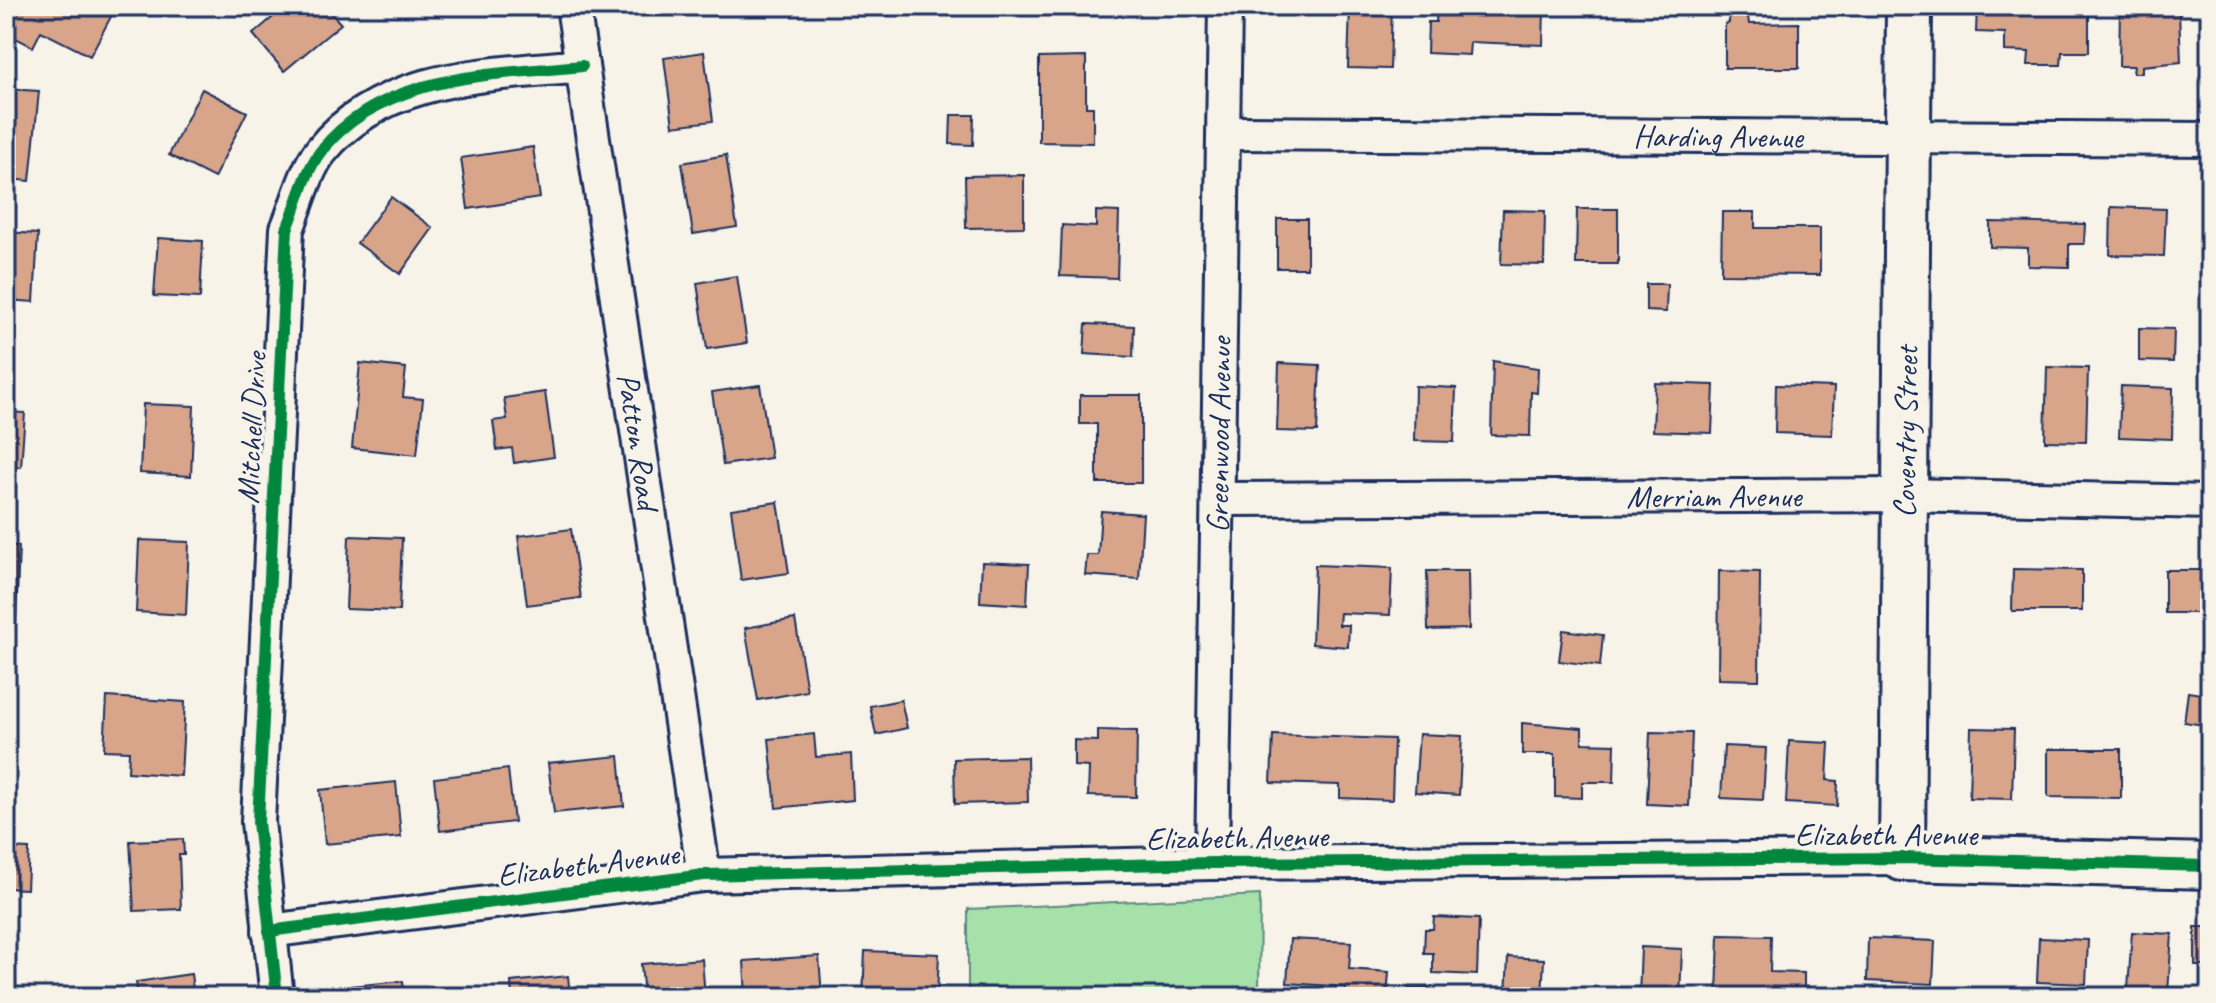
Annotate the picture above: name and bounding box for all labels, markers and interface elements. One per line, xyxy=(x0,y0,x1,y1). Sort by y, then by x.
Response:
street label: Harding Avenue xyxy=(1633,115,1805,158)
street label: Greenwood Avenue xyxy=(1197,334,1241,533)
street label: Coventry Street xyxy=(1884,342,1928,518)
street label: Mitchell Drive xyxy=(227,349,276,505)
street label: Patton Road xyxy=(608,370,669,516)
street label: Merriam Avenue xyxy=(1626,476,1804,518)
street label: Elizabeth Avenue xyxy=(1795,814,1980,855)
street label: Elizabeth Avenue xyxy=(1146,815,1331,860)
street label: Elizabeth Avenue xyxy=(495,833,684,896)

